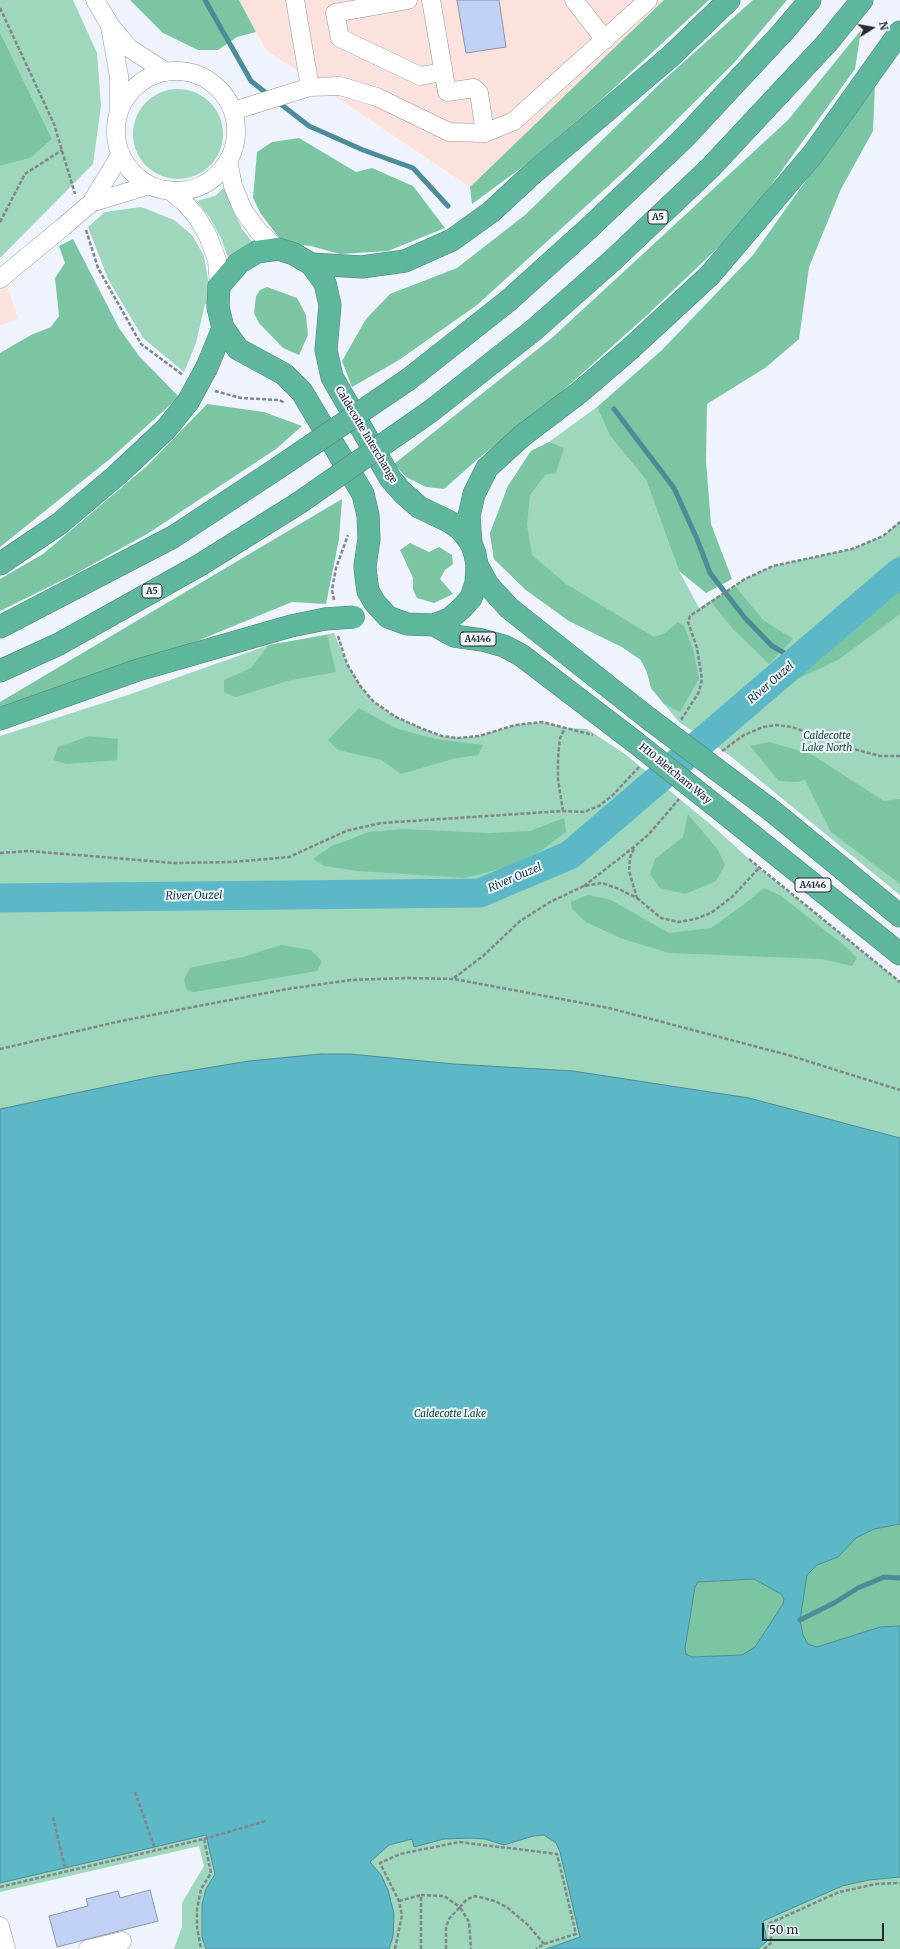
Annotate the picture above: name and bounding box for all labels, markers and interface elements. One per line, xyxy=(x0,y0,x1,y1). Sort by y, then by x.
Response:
north arrow xyxy=(852,8,892,48)
text: N xyxy=(876,20,891,31)
road number: A5 xyxy=(648,210,668,224)
street label: Caldecotte Interchange xyxy=(332,385,400,485)
road number: A5 xyxy=(142,584,162,598)
road number: A4146 xyxy=(460,632,496,646)
water label: River Ouzel xyxy=(745,659,797,707)
park label: Caldecotte Lake North xyxy=(802,730,852,754)
street label: H10 Bletcham Way xyxy=(637,741,713,807)
water label: River Ouzel xyxy=(486,861,544,895)
road number: A4146 xyxy=(795,878,831,892)
water label: River Ouzel xyxy=(165,889,223,903)
park label: Caldecotte Lake xyxy=(414,1408,486,1420)
scale bar xyxy=(764,1915,886,1941)
text: 50 m xyxy=(769,1922,798,1937)

